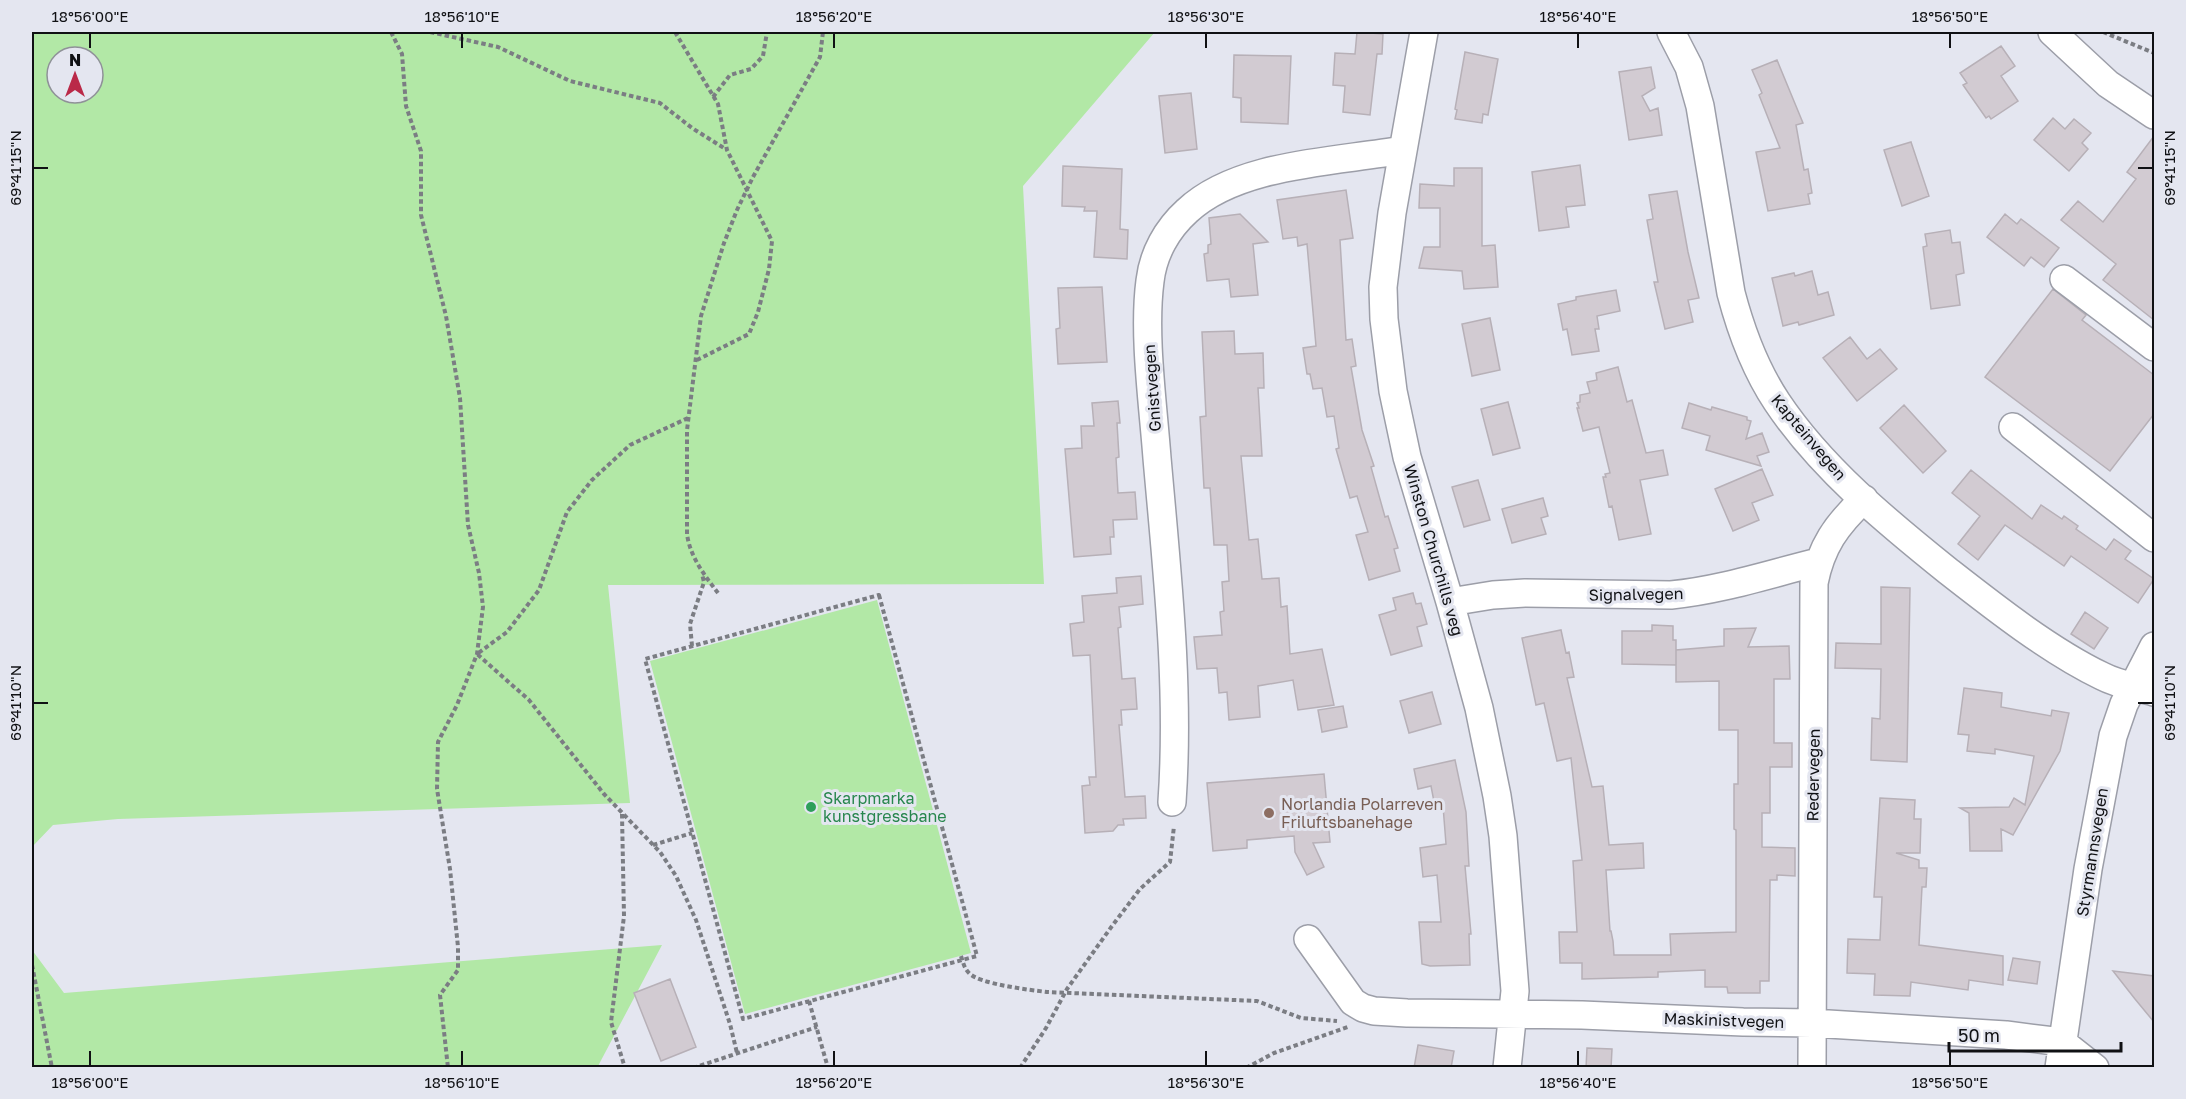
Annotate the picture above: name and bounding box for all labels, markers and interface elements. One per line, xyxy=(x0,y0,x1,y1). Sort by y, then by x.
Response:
text: 18°56'00"E xyxy=(52,7,128,25)
text: 18°56'10"E xyxy=(425,7,499,25)
text: 18°56'20"E xyxy=(796,7,872,25)
text: 18°56'30"E xyxy=(1168,7,1244,25)
text: 18°56'40"E xyxy=(1540,7,1616,25)
text: 18°56'50"E xyxy=(1912,7,1988,25)
north arrow xyxy=(45,45,105,105)
text: N xyxy=(69,50,81,70)
text: 69°41'15"N xyxy=(6,130,24,206)
text: 69°41'15"N xyxy=(2160,130,2178,206)
street label: Gnistvegen xyxy=(1139,344,1165,432)
street label: Kapteinvegen xyxy=(1767,390,1851,484)
street label: Winston Churchills veg xyxy=(1400,462,1468,638)
street label: Signalvegen xyxy=(1588,583,1684,605)
text: 69°41'10"N xyxy=(6,665,24,741)
text: 69°41'10"N xyxy=(2160,665,2178,741)
street label: Redervegen xyxy=(1802,728,1824,822)
street label: Styrmannsvegen xyxy=(2072,786,2112,918)
place label: Skarpmarka kunstgressbane xyxy=(823,788,947,826)
place label: Norlandia Polarreven Friluftsbanehage xyxy=(1281,794,1443,832)
marker: Skarpmarka kunstgressbane xyxy=(804,800,818,814)
marker: Norlandia Polarreven Friluftsbanehage xyxy=(1262,806,1276,820)
street label: Maskinistvegen xyxy=(1663,1008,1785,1032)
scale bar xyxy=(1949,1015,2122,1053)
text: 50 m xyxy=(1958,1024,2000,1046)
text: 18°56'00"E xyxy=(52,1073,128,1091)
text: 18°56'10"E xyxy=(425,1073,499,1091)
text: 18°56'20"E xyxy=(796,1073,872,1091)
text: 18°56'30"E xyxy=(1168,1073,1244,1091)
text: 18°56'40"E xyxy=(1540,1073,1616,1091)
text: 18°56'50"E xyxy=(1912,1073,1988,1091)

